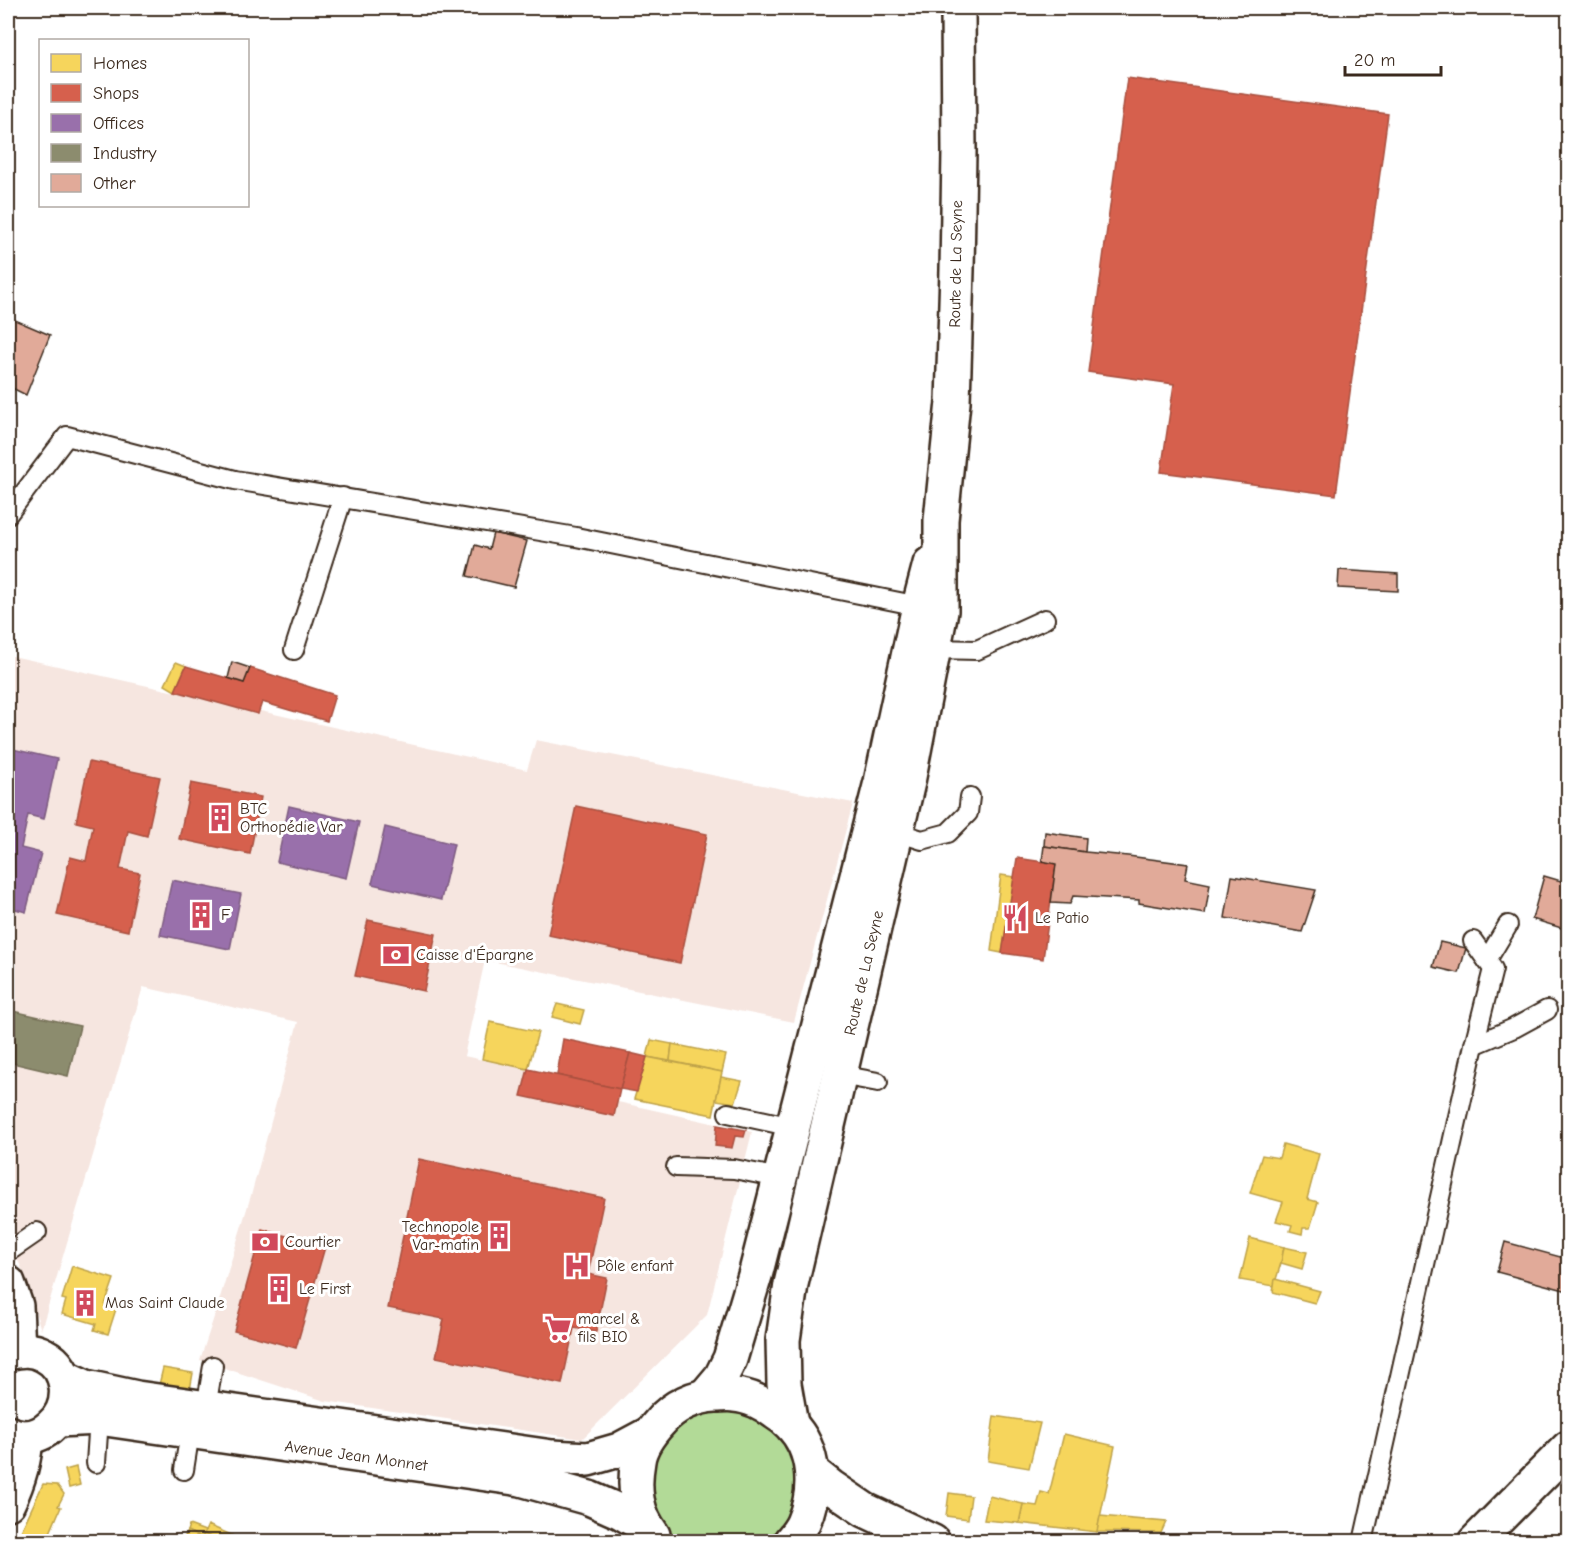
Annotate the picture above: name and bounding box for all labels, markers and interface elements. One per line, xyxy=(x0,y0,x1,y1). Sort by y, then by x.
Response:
legend xyxy=(39,39,249,207)
scale bar xyxy=(1345,39,1441,77)
text: 20 m xyxy=(1354,50,1395,71)
text: Homes xyxy=(93,53,147,74)
text: Shops xyxy=(93,83,139,104)
text: Offices xyxy=(93,113,144,134)
text: Industry xyxy=(93,143,158,164)
text: Other xyxy=(93,173,136,194)
street label: Route de La Seyne xyxy=(946,200,966,328)
place label: BTC Orthopédie Var xyxy=(240,800,343,836)
building icon: BTC Orthopédie Var xyxy=(205,803,235,833)
building icon: F xyxy=(186,900,216,930)
restaurant icon: Le Patio xyxy=(1000,903,1030,933)
place label: F xyxy=(221,906,231,924)
street label: Route de La Seyne xyxy=(841,909,887,1037)
place label: Le Patio xyxy=(1035,909,1089,927)
bank icon: Caisse d'Épargne xyxy=(381,940,411,970)
place label: Caisse d'Épargne xyxy=(416,945,534,964)
place label: Technopole Var-matin xyxy=(402,1218,479,1254)
building icon: Technopole Var-matin xyxy=(484,1221,514,1251)
bank icon: Courtier xyxy=(250,1227,280,1257)
place label: Courtier xyxy=(285,1233,341,1251)
hospital icon: Pôle enfant xyxy=(562,1251,592,1281)
place label: Pôle enfant xyxy=(597,1257,674,1275)
building icon: Le First xyxy=(264,1274,294,1304)
place label: Le First xyxy=(299,1280,351,1298)
building icon: Mas Saint Claude xyxy=(70,1288,100,1318)
place label: Mas Saint Claude xyxy=(105,1294,224,1312)
place label: marcel & fils BIO xyxy=(577,1310,640,1346)
supermarket icon: marcel & fils BIO xyxy=(543,1313,573,1343)
street label: Avenue Jean Monnet xyxy=(283,1437,429,1475)

